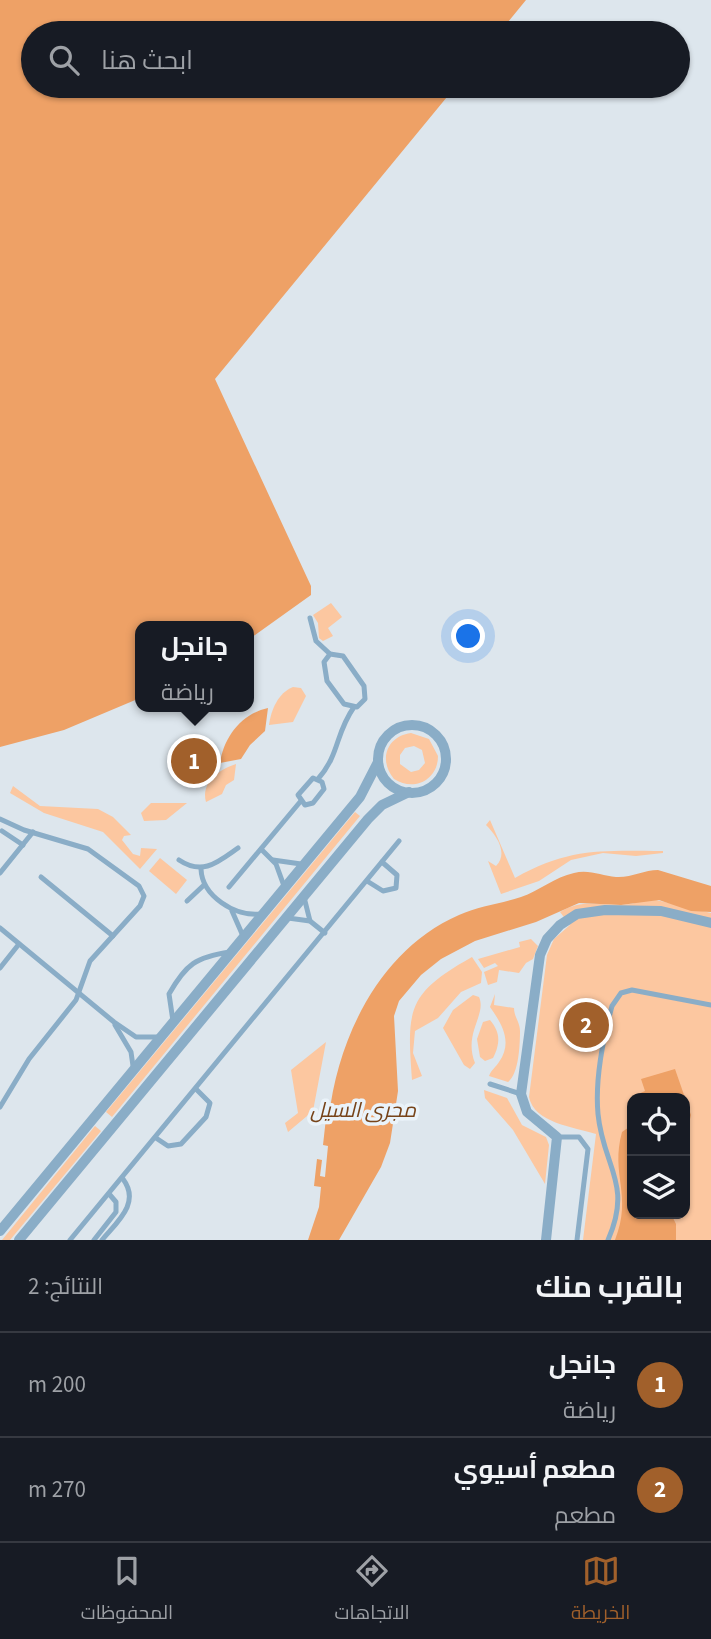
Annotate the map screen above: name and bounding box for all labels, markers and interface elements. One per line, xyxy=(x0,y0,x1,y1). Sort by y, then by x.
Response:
search box xyxy=(21,21,690,98)
icon: search xyxy=(45,41,83,79)
text: ابحث هنا xyxy=(101,42,193,79)
your location xyxy=(451,619,485,653)
popup xyxy=(135,621,254,712)
text: جانجل xyxy=(161,628,228,665)
text: رياضة xyxy=(161,676,214,709)
pin: 1 xyxy=(171,735,217,787)
pin: 2 xyxy=(563,999,609,1051)
map controls xyxy=(627,1093,690,1219)
button: locate xyxy=(627,1093,690,1156)
water label: مجرى السيل xyxy=(310,1095,416,1125)
button: layers xyxy=(627,1156,690,1219)
text: بالقرب منك xyxy=(535,1266,683,1309)
text: النتائج: 2 xyxy=(28,1270,103,1303)
text: جانجل xyxy=(549,1346,616,1383)
text: 200 m xyxy=(28,1368,86,1401)
text: 1 xyxy=(654,1368,666,1401)
text: رياضة xyxy=(563,1394,616,1427)
text: مطعم أسيوي xyxy=(454,1451,616,1488)
text: 270 m xyxy=(28,1473,86,1506)
text: 2 xyxy=(654,1473,666,1506)
text: مطعم xyxy=(554,1499,616,1532)
tab: المحفوظات xyxy=(81,1552,173,1630)
tab: الاتجاهات xyxy=(334,1552,410,1630)
tab: الخريطة xyxy=(571,1552,630,1630)

